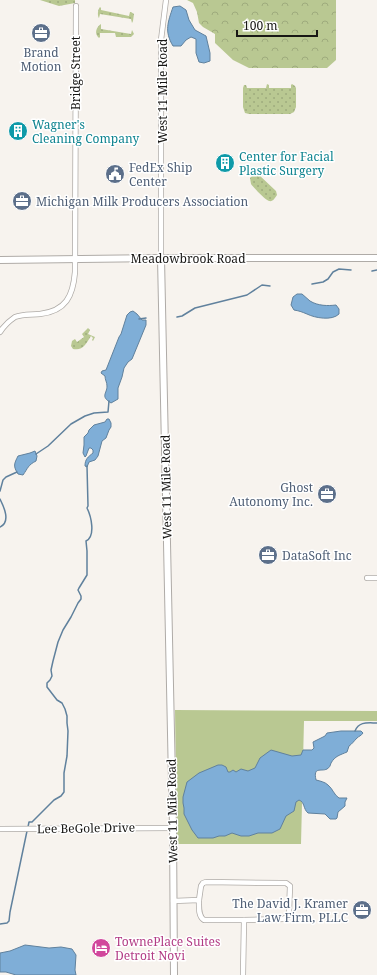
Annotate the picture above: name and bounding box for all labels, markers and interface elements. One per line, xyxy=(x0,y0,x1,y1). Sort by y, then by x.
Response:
scale bar xyxy=(237,12,317,38)
text: 100 m xyxy=(243,17,278,34)
office icon: Brand Motion xyxy=(30,22,52,44)
street label: Bridge Street xyxy=(67,36,84,110)
street label: West 11 Mile Road xyxy=(154,38,171,143)
place label: Brand Motion xyxy=(21,44,62,75)
place label: Wagner's Cleaning Company xyxy=(32,116,139,147)
building icon: Wagner's Cleaning Company xyxy=(7,120,29,142)
place label: Center for Facial Plastic Surgery xyxy=(239,148,334,179)
building icon: Center for Facial Plastic Surgery xyxy=(214,152,236,174)
place label: FedEx Ship Center xyxy=(129,159,192,190)
public building icon: FedEx Ship Center xyxy=(104,163,126,185)
office icon: Michigan Milk Producers Association xyxy=(11,190,33,212)
place label: Michigan Milk Producers Association xyxy=(36,193,249,210)
street label: Meadowbrook Road xyxy=(131,250,246,267)
street label: West 11 Mile Road xyxy=(157,434,175,540)
place label: Ghost Autonomy Inc. xyxy=(229,479,313,510)
office icon: Ghost Autonomy Inc. xyxy=(316,483,338,505)
office icon: DataSoft Inc xyxy=(257,544,279,566)
place label: DataSoft Inc xyxy=(282,547,352,564)
street label: West 11 Mile Road xyxy=(163,758,181,864)
street label: Lee BeGole Drive xyxy=(37,819,135,837)
place label: The David J. Kramer Law Firm, PLLC xyxy=(232,895,348,926)
office icon: The David J. Kramer Law Firm, PLLC xyxy=(351,899,373,921)
place label: TownePlace Suites Detroit Novi xyxy=(115,933,220,964)
hotel icon: TownePlace Suites Detroit Novi xyxy=(90,937,112,959)

